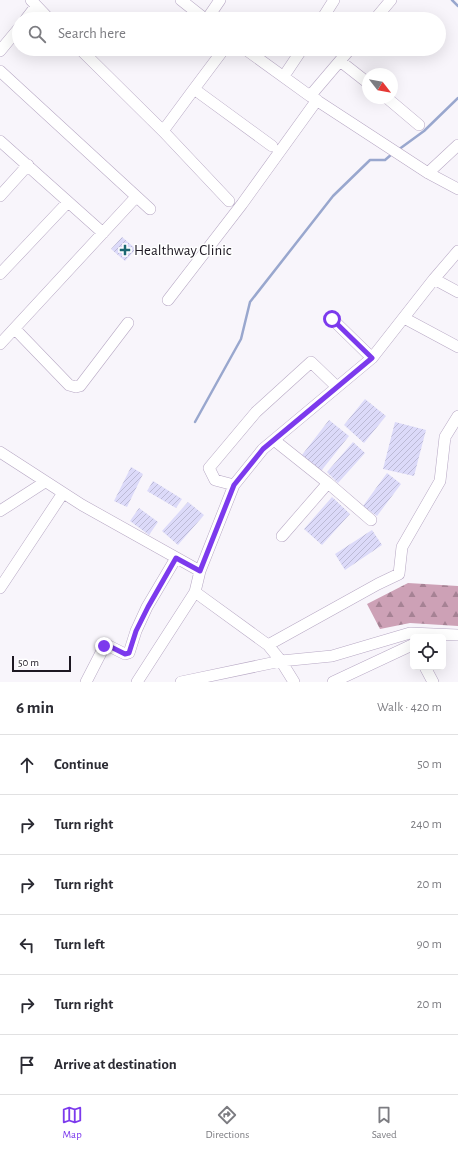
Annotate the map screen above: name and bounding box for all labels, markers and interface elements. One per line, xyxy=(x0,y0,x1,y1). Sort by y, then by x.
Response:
search box xyxy=(12,12,446,56)
icon: search xyxy=(26,23,48,45)
text: Search here xyxy=(58,26,126,41)
north arrow xyxy=(362,68,398,104)
place label: Healthway Clinic xyxy=(134,243,232,258)
marker: Healthway Clinic xyxy=(119,244,131,256)
route start xyxy=(323,310,341,328)
map controls xyxy=(410,634,446,670)
button: locate xyxy=(410,634,446,670)
route end xyxy=(95,637,113,655)
scale bar xyxy=(12,654,71,673)
text: 50 m xyxy=(18,657,39,668)
text: 6 min xyxy=(16,699,54,716)
text: Walk · 420 m xyxy=(377,701,442,714)
icon: ahead xyxy=(16,754,38,776)
text: Continue xyxy=(54,757,109,772)
text: 50 m xyxy=(417,758,442,771)
icon: right xyxy=(16,814,38,836)
text: Turn right xyxy=(54,817,113,832)
text: 240 m xyxy=(410,818,442,831)
icon: right xyxy=(16,874,38,896)
text: Turn right xyxy=(54,877,113,892)
text: 20 m xyxy=(417,878,442,891)
icon: left xyxy=(16,934,38,956)
text: Turn left xyxy=(54,937,105,952)
text: 90 m xyxy=(416,938,442,951)
icon: right xyxy=(16,994,38,1016)
text: Turn right xyxy=(54,997,113,1012)
text: 20 m xyxy=(417,998,442,1011)
icon: arrive xyxy=(16,1054,38,1076)
text: Arrive at destination xyxy=(54,1057,177,1072)
tab: Map xyxy=(61,1104,83,1141)
tab: Directions xyxy=(205,1104,249,1141)
tab: Saved xyxy=(372,1104,397,1141)

